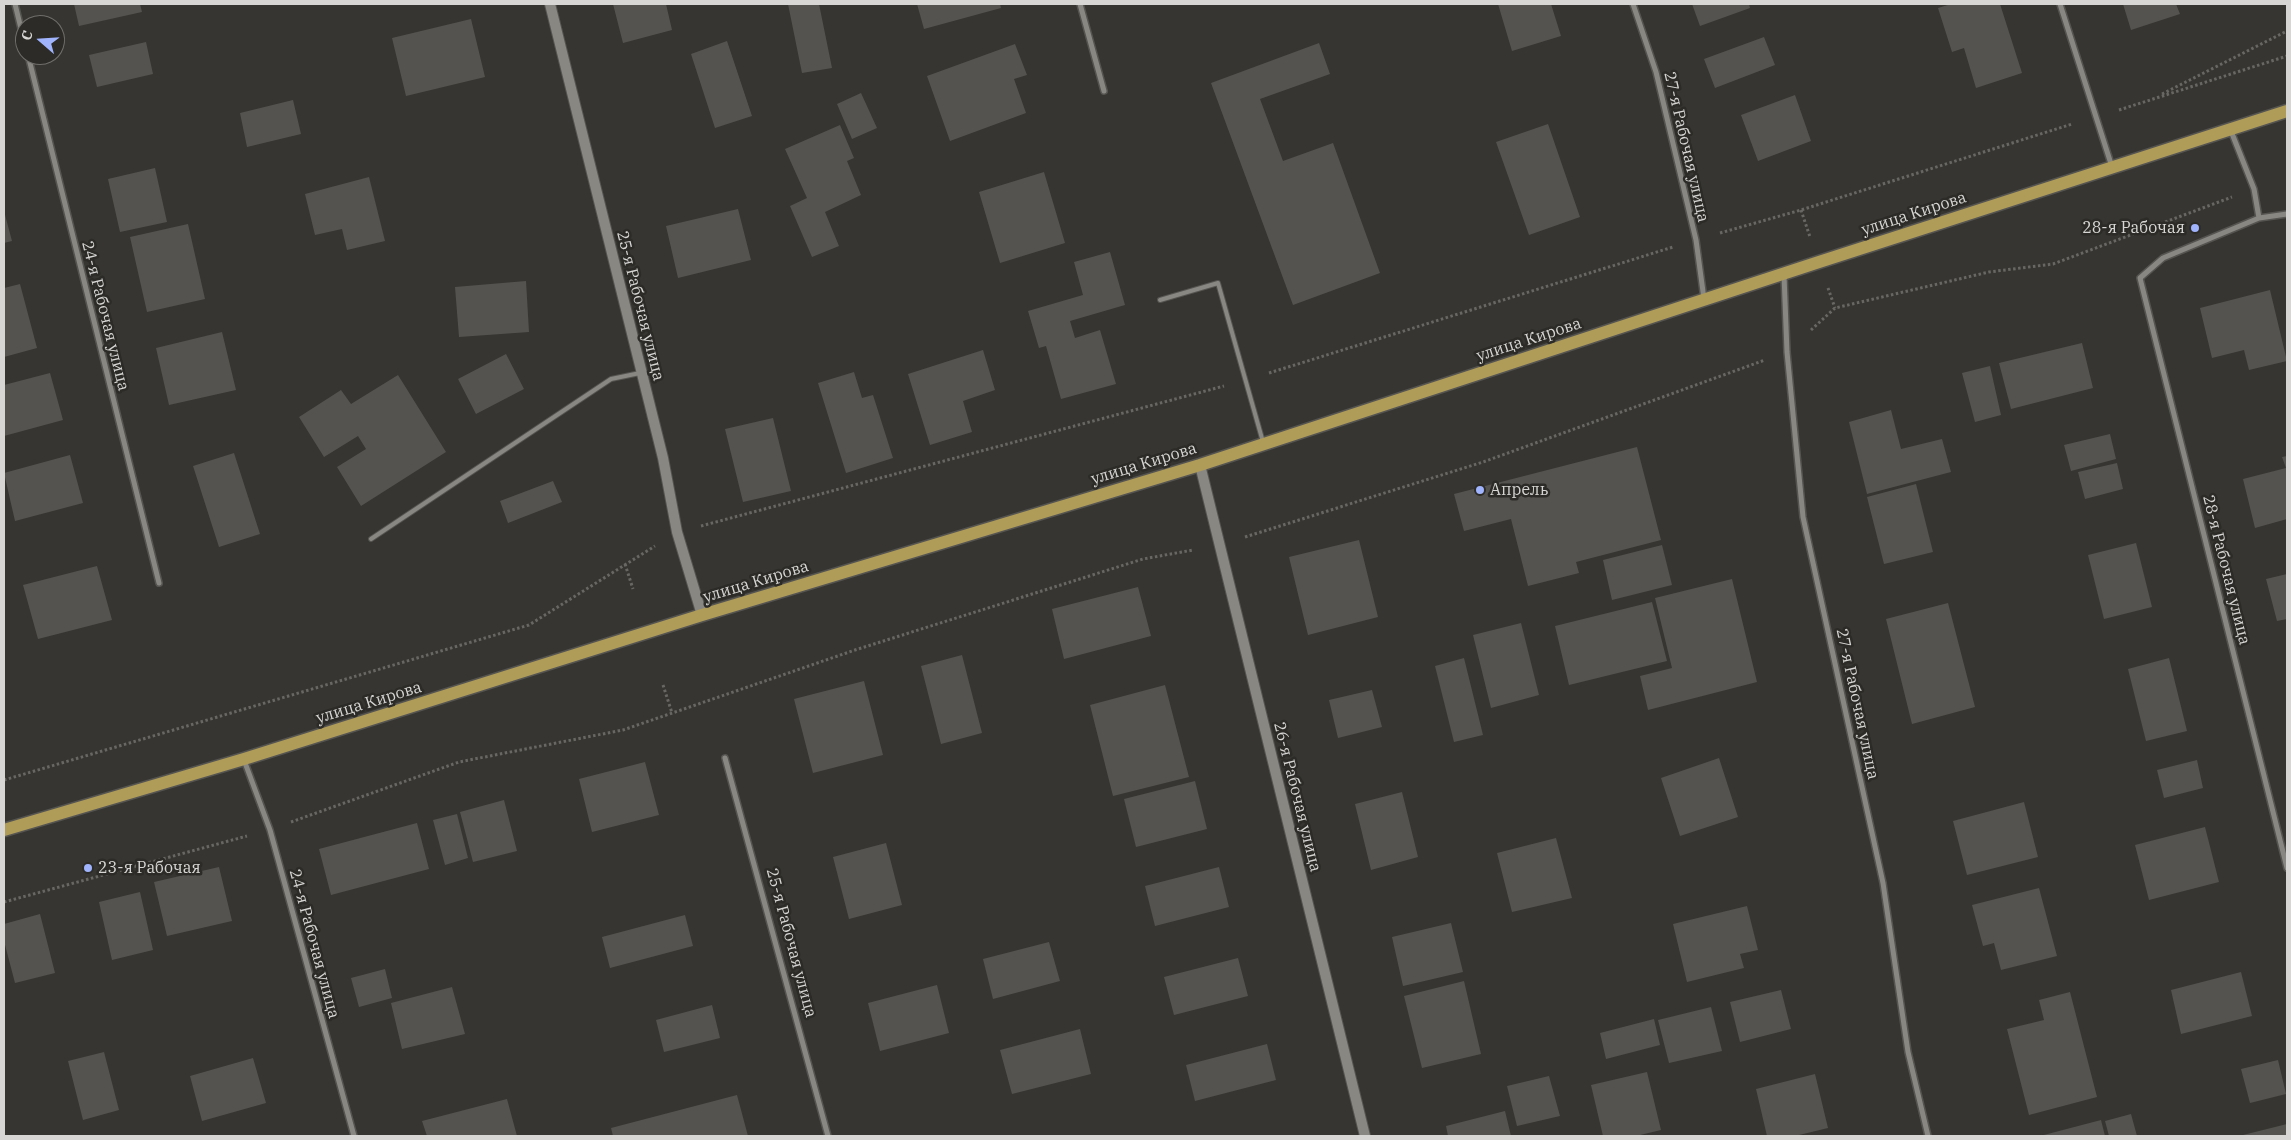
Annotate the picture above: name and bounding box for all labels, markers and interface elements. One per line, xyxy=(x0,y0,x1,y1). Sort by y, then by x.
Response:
north arrow xyxy=(15,15,65,65)
text: С xyxy=(17,28,37,43)
street label: 27-я Рабочая улица xyxy=(1659,70,1713,224)
street label: улица Кирова xyxy=(1859,188,1969,240)
place label: 28-я Рабочая xyxy=(2082,218,2185,238)
marker: 28-я Рабочая xyxy=(2189,222,2201,234)
street label: 25-я Рабочая улица xyxy=(612,229,668,383)
street label: 24-я Рабочая улица xyxy=(77,239,133,393)
street label: улица Кирова xyxy=(1474,314,1584,366)
street label: улица Кирова xyxy=(1089,439,1199,489)
place label: Апрель xyxy=(1490,480,1548,500)
marker: Апрель xyxy=(1474,484,1486,496)
street label: 28-я Рабочая улица xyxy=(2198,493,2254,647)
street label: улица Кирова xyxy=(701,557,811,607)
street label: 27-я Рабочая улица xyxy=(1832,627,1882,781)
street label: улица Кирова xyxy=(314,678,424,728)
street label: 26-я Рабочая улица xyxy=(1269,720,1325,874)
place label: 23-я Рабочая xyxy=(98,858,201,878)
marker: 23-я Рабочая xyxy=(82,862,94,874)
street label: 25-я Рабочая улица xyxy=(762,866,820,1020)
street label: 24-я Рабочая улица xyxy=(285,867,343,1021)

